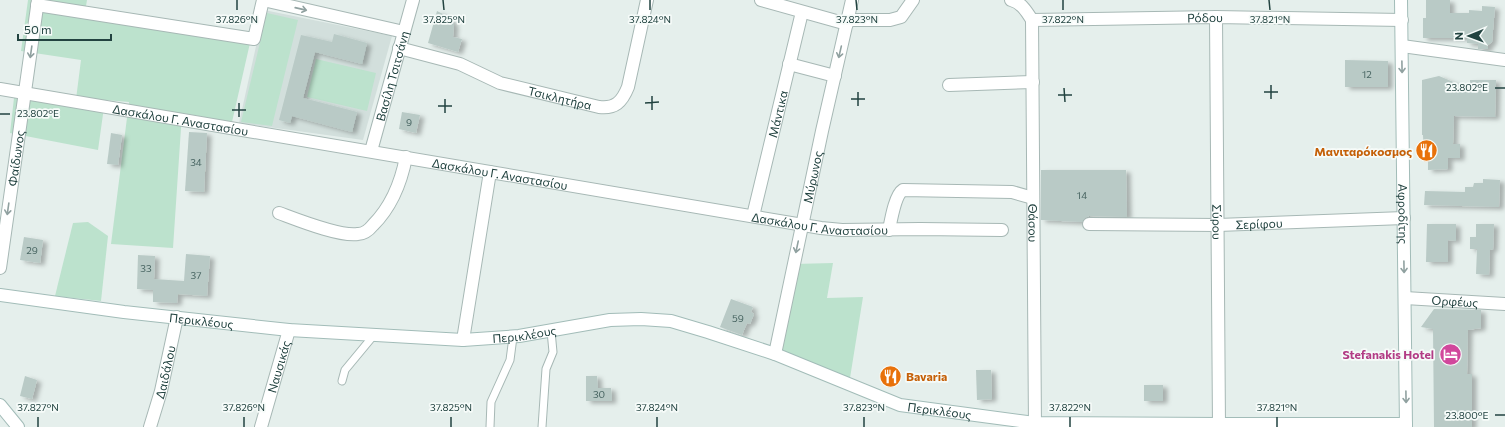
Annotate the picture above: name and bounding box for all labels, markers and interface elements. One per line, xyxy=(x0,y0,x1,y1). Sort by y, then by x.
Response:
one-way arrow xyxy=(295,5,308,13)
street label: Ρόδου xyxy=(1187,10,1223,24)
text: 37.826°N xyxy=(216,13,258,25)
text: 37.825°N xyxy=(423,13,465,25)
text: 37.824°N xyxy=(629,13,671,25)
text: 37.823°N xyxy=(836,13,878,25)
text: 37.822°N xyxy=(1042,13,1084,25)
text: 37.821°N xyxy=(1250,13,1290,25)
scale bar xyxy=(18,16,111,42)
north arrow xyxy=(1449,16,1489,56)
text: 50 m xyxy=(24,22,52,36)
street label: Βασίλη Τσιτσάνη xyxy=(373,29,411,123)
text: N xyxy=(1452,32,1465,40)
one-way arrow xyxy=(836,45,844,58)
one-way arrow xyxy=(27,46,35,59)
one-way arrow xyxy=(1398,60,1406,73)
house number: 12 xyxy=(1362,68,1372,80)
text: 23.802°E xyxy=(1446,81,1488,93)
street label: Τσικλητήρα xyxy=(527,83,593,112)
street label: Μάντικα xyxy=(765,89,790,139)
street label: Δασκάλου Γ. Αναστασίου xyxy=(112,101,250,138)
text: 23.802°E xyxy=(17,107,59,119)
house number: 9 xyxy=(406,116,412,128)
street label: Φαίδωνος xyxy=(5,129,26,187)
restaurant icon: Μανιταρόκοσμος xyxy=(1414,138,1440,164)
place label: Μανιταρόκοσμος xyxy=(1314,144,1412,158)
street label: Μύρωνος xyxy=(800,149,825,204)
street label: Δασκάλου Γ. Αναστασίου xyxy=(431,155,569,192)
house number: 34 xyxy=(190,156,202,168)
street label: Αφροδίτης xyxy=(1396,184,1411,244)
house number: 14 xyxy=(1077,189,1087,201)
one-way arrow xyxy=(4,202,12,215)
street label: Θάσου xyxy=(1026,204,1041,243)
street label: Σύρου xyxy=(1210,204,1225,240)
street label: Δασκάλου Γ. Αναστασίου xyxy=(750,209,888,237)
street label: Σερίφου xyxy=(1235,216,1283,231)
one-way arrow xyxy=(793,240,801,253)
house number: 29 xyxy=(26,244,38,256)
one-way arrow xyxy=(1400,260,1408,273)
house number: 33 xyxy=(140,262,152,274)
house number: 37 xyxy=(191,269,201,281)
street label: Ορφέως xyxy=(1431,293,1479,309)
street label: Περικλέους xyxy=(169,310,234,331)
house number: 59 xyxy=(732,312,744,324)
street label: Περικλέους xyxy=(492,323,557,345)
street label: Ναυσικάς xyxy=(264,339,293,394)
hotel icon: Stefanakis Hotel xyxy=(1437,341,1463,367)
street label: Δαιδάλου xyxy=(152,344,178,400)
place label: Stefanakis Hotel xyxy=(1342,347,1434,361)
restaurant icon: Bavaria xyxy=(878,363,904,389)
place label: Bavaria xyxy=(906,369,947,383)
house number: 30 xyxy=(593,388,605,400)
one-way arrow xyxy=(1402,390,1409,403)
street label: Περικλέους xyxy=(907,399,972,421)
text: 37.827°N xyxy=(17,401,59,413)
text: 37.826°N xyxy=(223,401,265,413)
text: 37.825°N xyxy=(430,401,472,413)
text: 37.824°N xyxy=(636,401,678,413)
text: 37.823°N xyxy=(843,401,885,413)
text: 37.822°N xyxy=(1049,401,1091,413)
text: 37.821°N xyxy=(1257,401,1297,413)
text: 23.800°E xyxy=(1445,409,1489,421)

